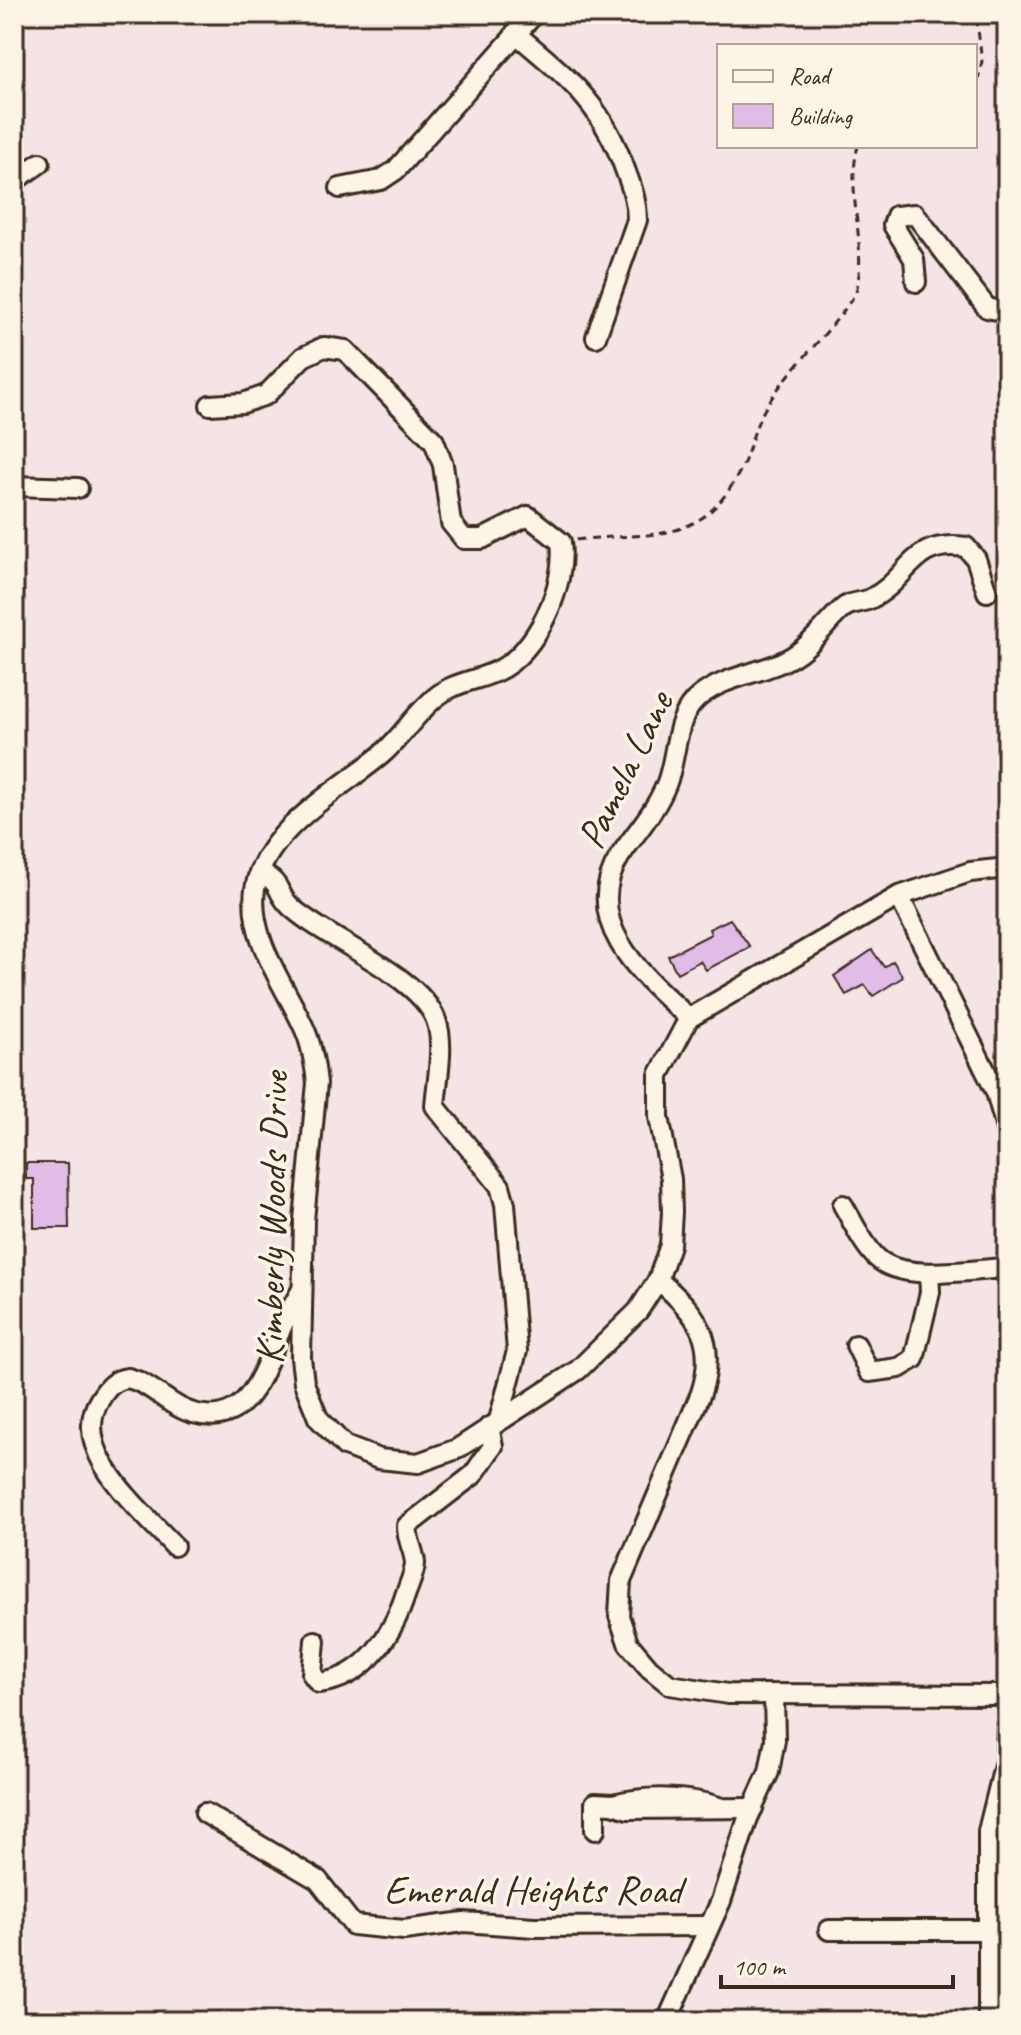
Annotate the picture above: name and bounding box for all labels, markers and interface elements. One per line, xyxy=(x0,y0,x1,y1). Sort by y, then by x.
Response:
legend xyxy=(717,44,977,148)
text: Road xyxy=(789,61,833,91)
text: Building xyxy=(789,101,854,131)
street label: Pamela Lane xyxy=(566,681,686,857)
street label: Kimberly Woods Drive xyxy=(244,1068,300,1365)
street label: Emerald Heights Road xyxy=(384,1865,687,1915)
scale bar xyxy=(721,1939,953,1989)
text: 100 m xyxy=(733,1952,787,1982)

